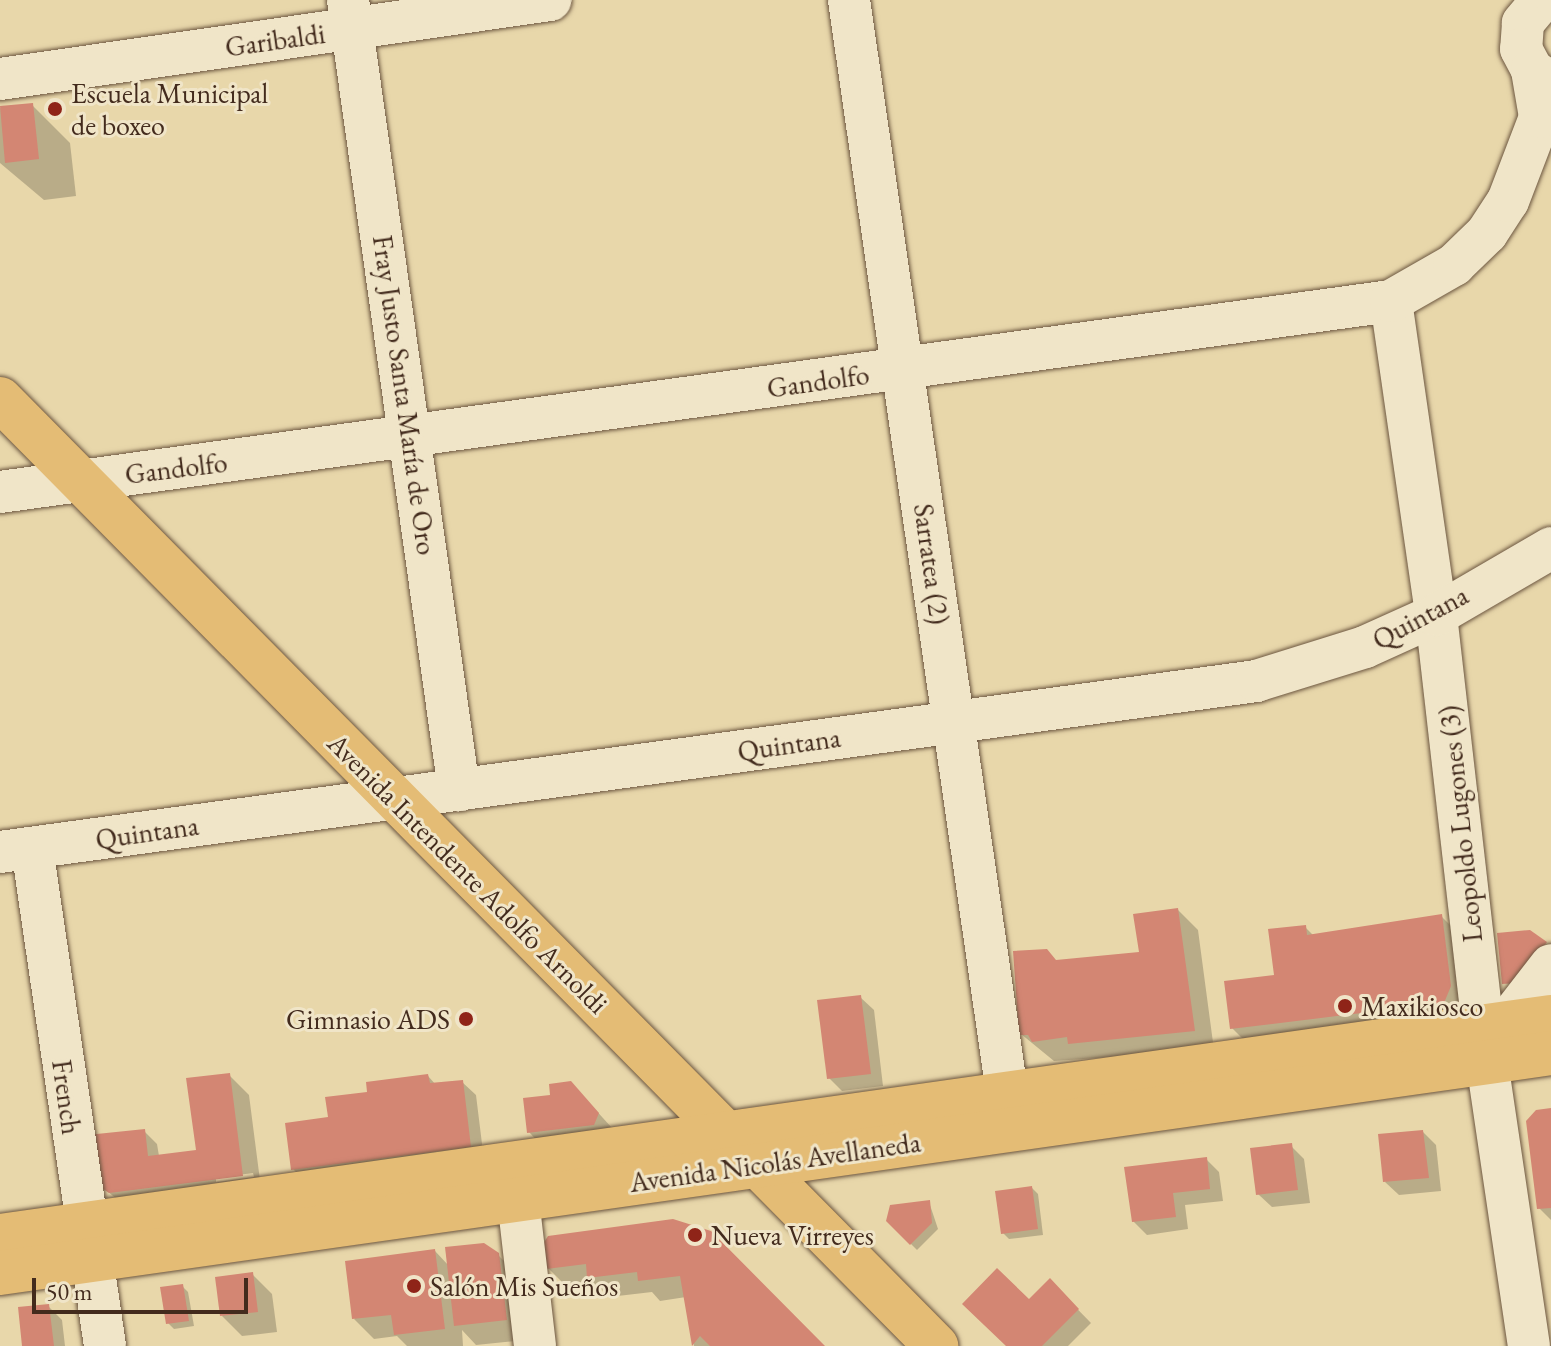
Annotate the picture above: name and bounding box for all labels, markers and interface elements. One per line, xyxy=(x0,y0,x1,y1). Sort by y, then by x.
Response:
street label: Garibaldi xyxy=(223,16,327,64)
place label: Escuela Municipal de boxeo xyxy=(71,76,268,142)
marker: Escuela Municipal de boxeo xyxy=(46,100,64,118)
street label: Fray Justo Santa María de Oro xyxy=(366,233,444,557)
street label: Gandolfo xyxy=(765,357,871,405)
street label: Gandolfo xyxy=(123,445,229,491)
street label: Sarratea (2) xyxy=(907,501,957,627)
street label: Quintana xyxy=(1366,578,1474,656)
street label: Leopoldo Lugones (3) xyxy=(1431,704,1489,944)
street label: Quintana xyxy=(735,720,843,768)
street label: Avenida Intendente Adolfo Arnoldi xyxy=(321,726,615,1020)
street label: Quintana xyxy=(93,808,201,856)
place label: Maxikiosco xyxy=(1361,989,1483,1023)
marker: Maxikiosco xyxy=(1336,997,1354,1015)
place label: Gimnasio ADS xyxy=(286,1002,450,1036)
marker: Gimnasio ADS xyxy=(457,1010,475,1028)
street label: French xyxy=(45,1057,89,1137)
street label: Avenida Nicolás Avellaneda xyxy=(627,1125,923,1199)
place label: Nueva Virreyes xyxy=(711,1218,874,1252)
marker: Nueva Virreyes xyxy=(686,1226,704,1244)
scale bar xyxy=(36,1262,252,1312)
place label: Salón Mis Sueños xyxy=(430,1269,618,1303)
text: 50 m xyxy=(46,1276,93,1307)
marker: Salón Mis Sueños xyxy=(405,1277,423,1295)

